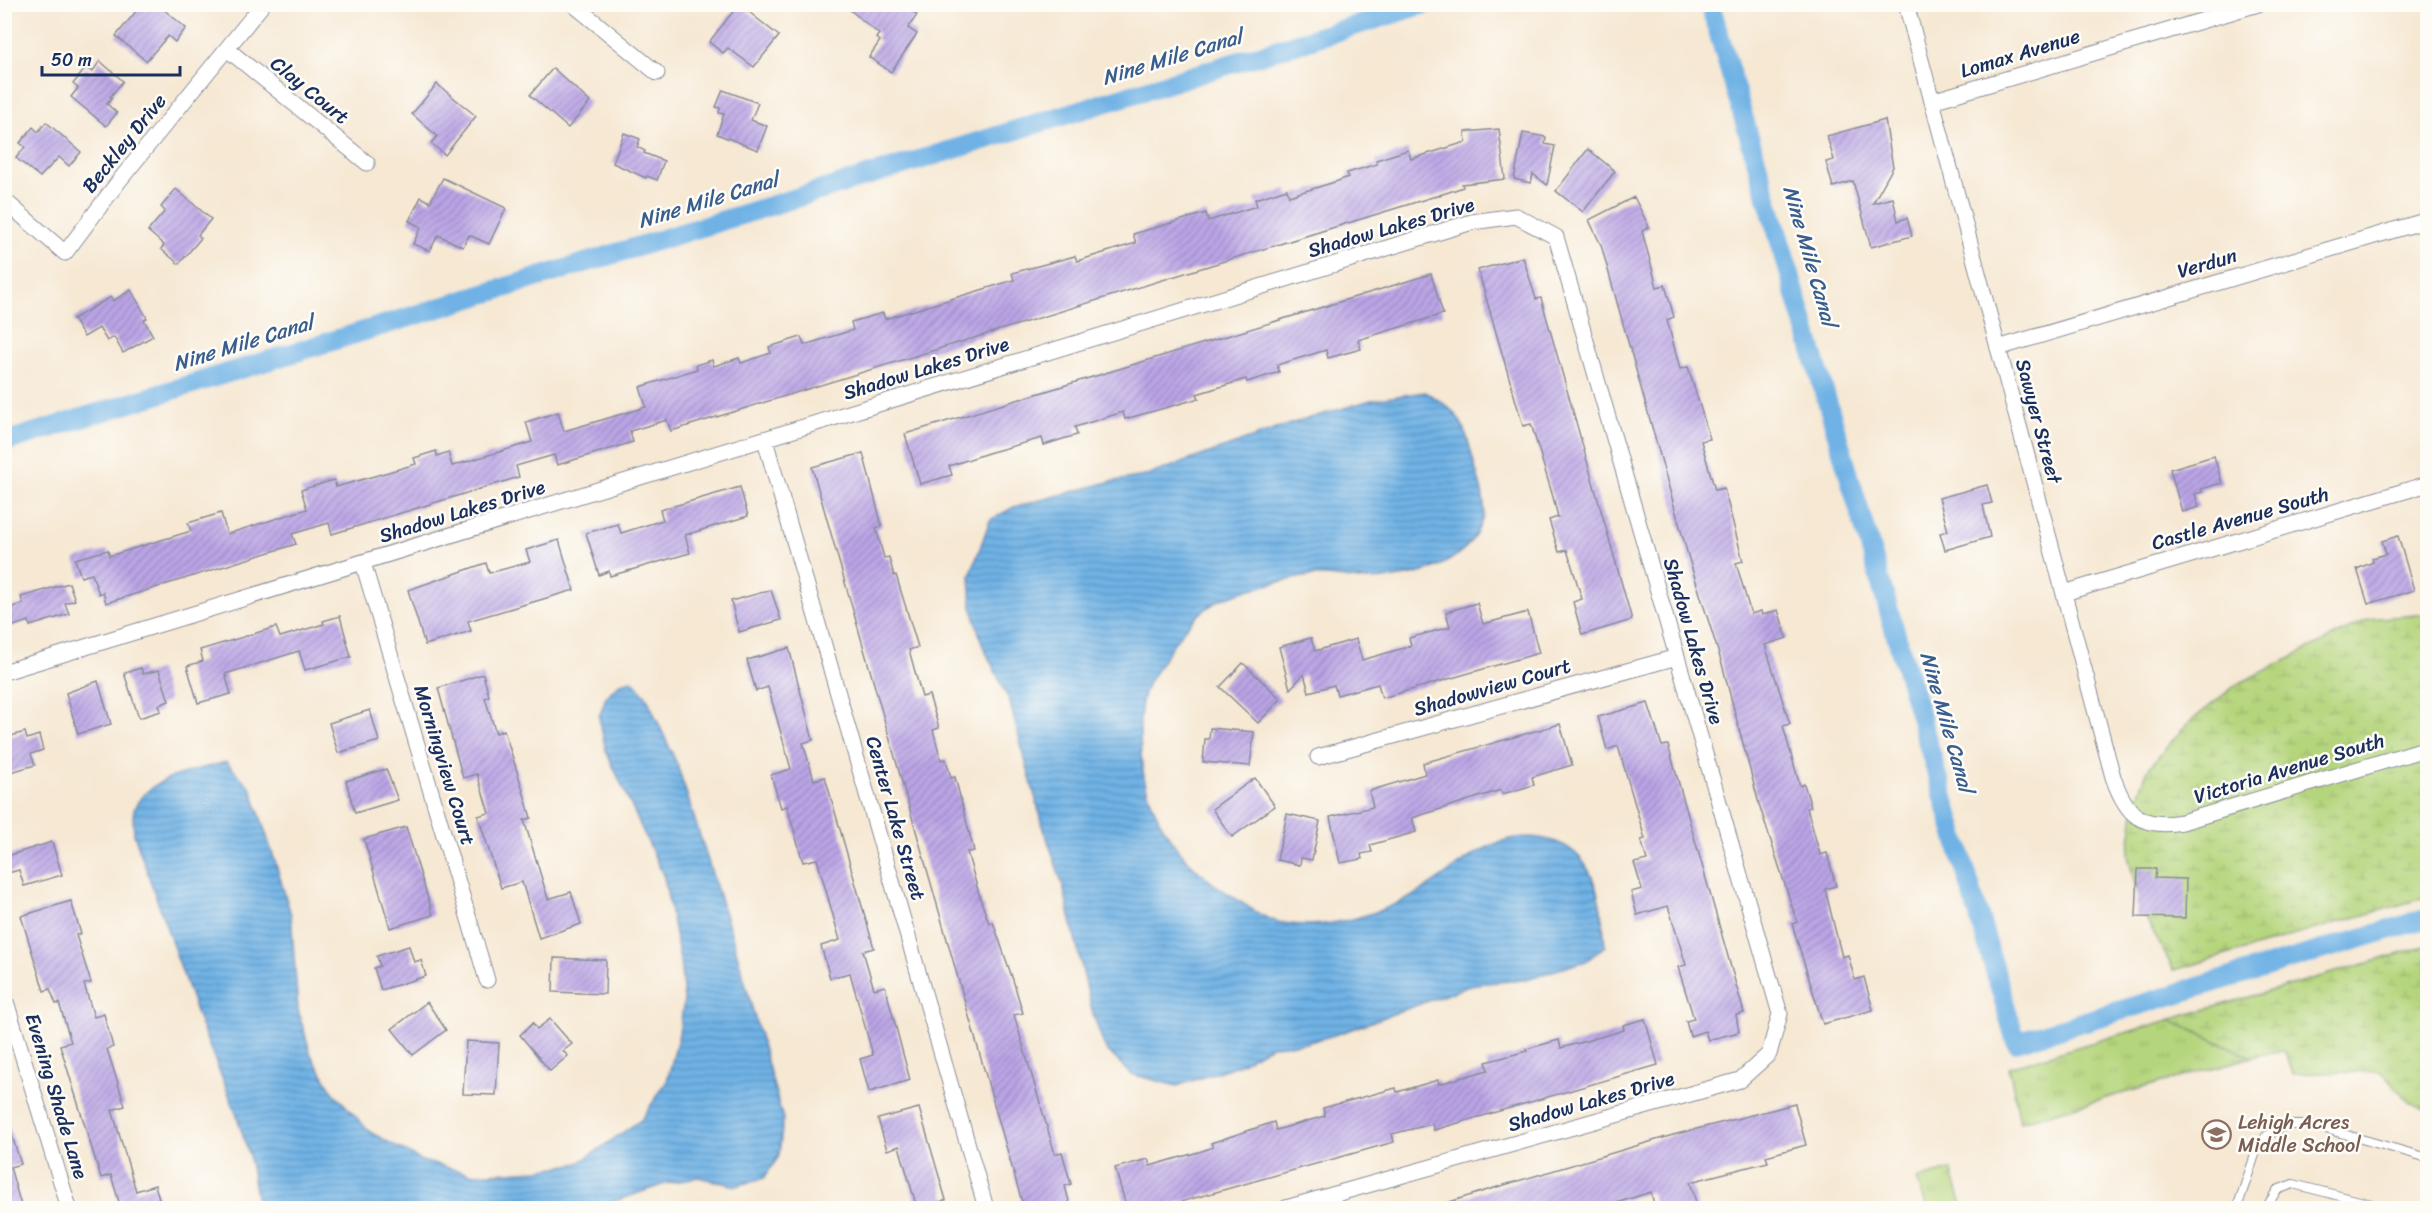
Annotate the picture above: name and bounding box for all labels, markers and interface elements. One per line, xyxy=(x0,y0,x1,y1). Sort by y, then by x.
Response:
water label: Nine Mile Canal xyxy=(1097,16,1252,96)
street label: Lomax Avenue xyxy=(1956,19,2085,88)
scale bar xyxy=(42,39,180,77)
text: 50 m xyxy=(51,44,92,76)
street label: Clay Court xyxy=(262,47,357,134)
street label: Beckley Drive xyxy=(73,86,176,201)
water label: Nine Mile Canal xyxy=(633,159,788,239)
water label: Nine Mile Canal xyxy=(1772,181,1850,336)
street label: Shadow Lakes Drive xyxy=(1304,187,1479,268)
street label: Verdun xyxy=(2173,238,2241,289)
water label: Nine Mile Canal xyxy=(168,302,323,382)
street label: Shadow Lakes Drive xyxy=(839,326,1014,410)
street label: Sawyer Street xyxy=(2005,355,2072,488)
street label: Shadow Lakes Drive xyxy=(375,469,550,553)
street label: Castle Avenue South xyxy=(2147,476,2333,561)
street label: Shadow Lakes Drive xyxy=(1653,554,1734,729)
water label: Nine Mile Canal xyxy=(1909,647,1987,802)
street label: Shadowview Court xyxy=(1409,648,1575,727)
street label: Morningview Court xyxy=(403,680,486,850)
street label: Victoria Avenue South xyxy=(2190,723,2389,814)
street label: Center Lake Street xyxy=(855,732,936,905)
street label: Evening Shade Lane xyxy=(15,1009,98,1184)
street label: Shadow Lakes Drive xyxy=(1504,1061,1679,1142)
place label: Lehigh Acres Middle School xyxy=(2238,1105,2361,1163)
school or university icon: Lehigh Acres Middle School xyxy=(2201,1118,2233,1150)

